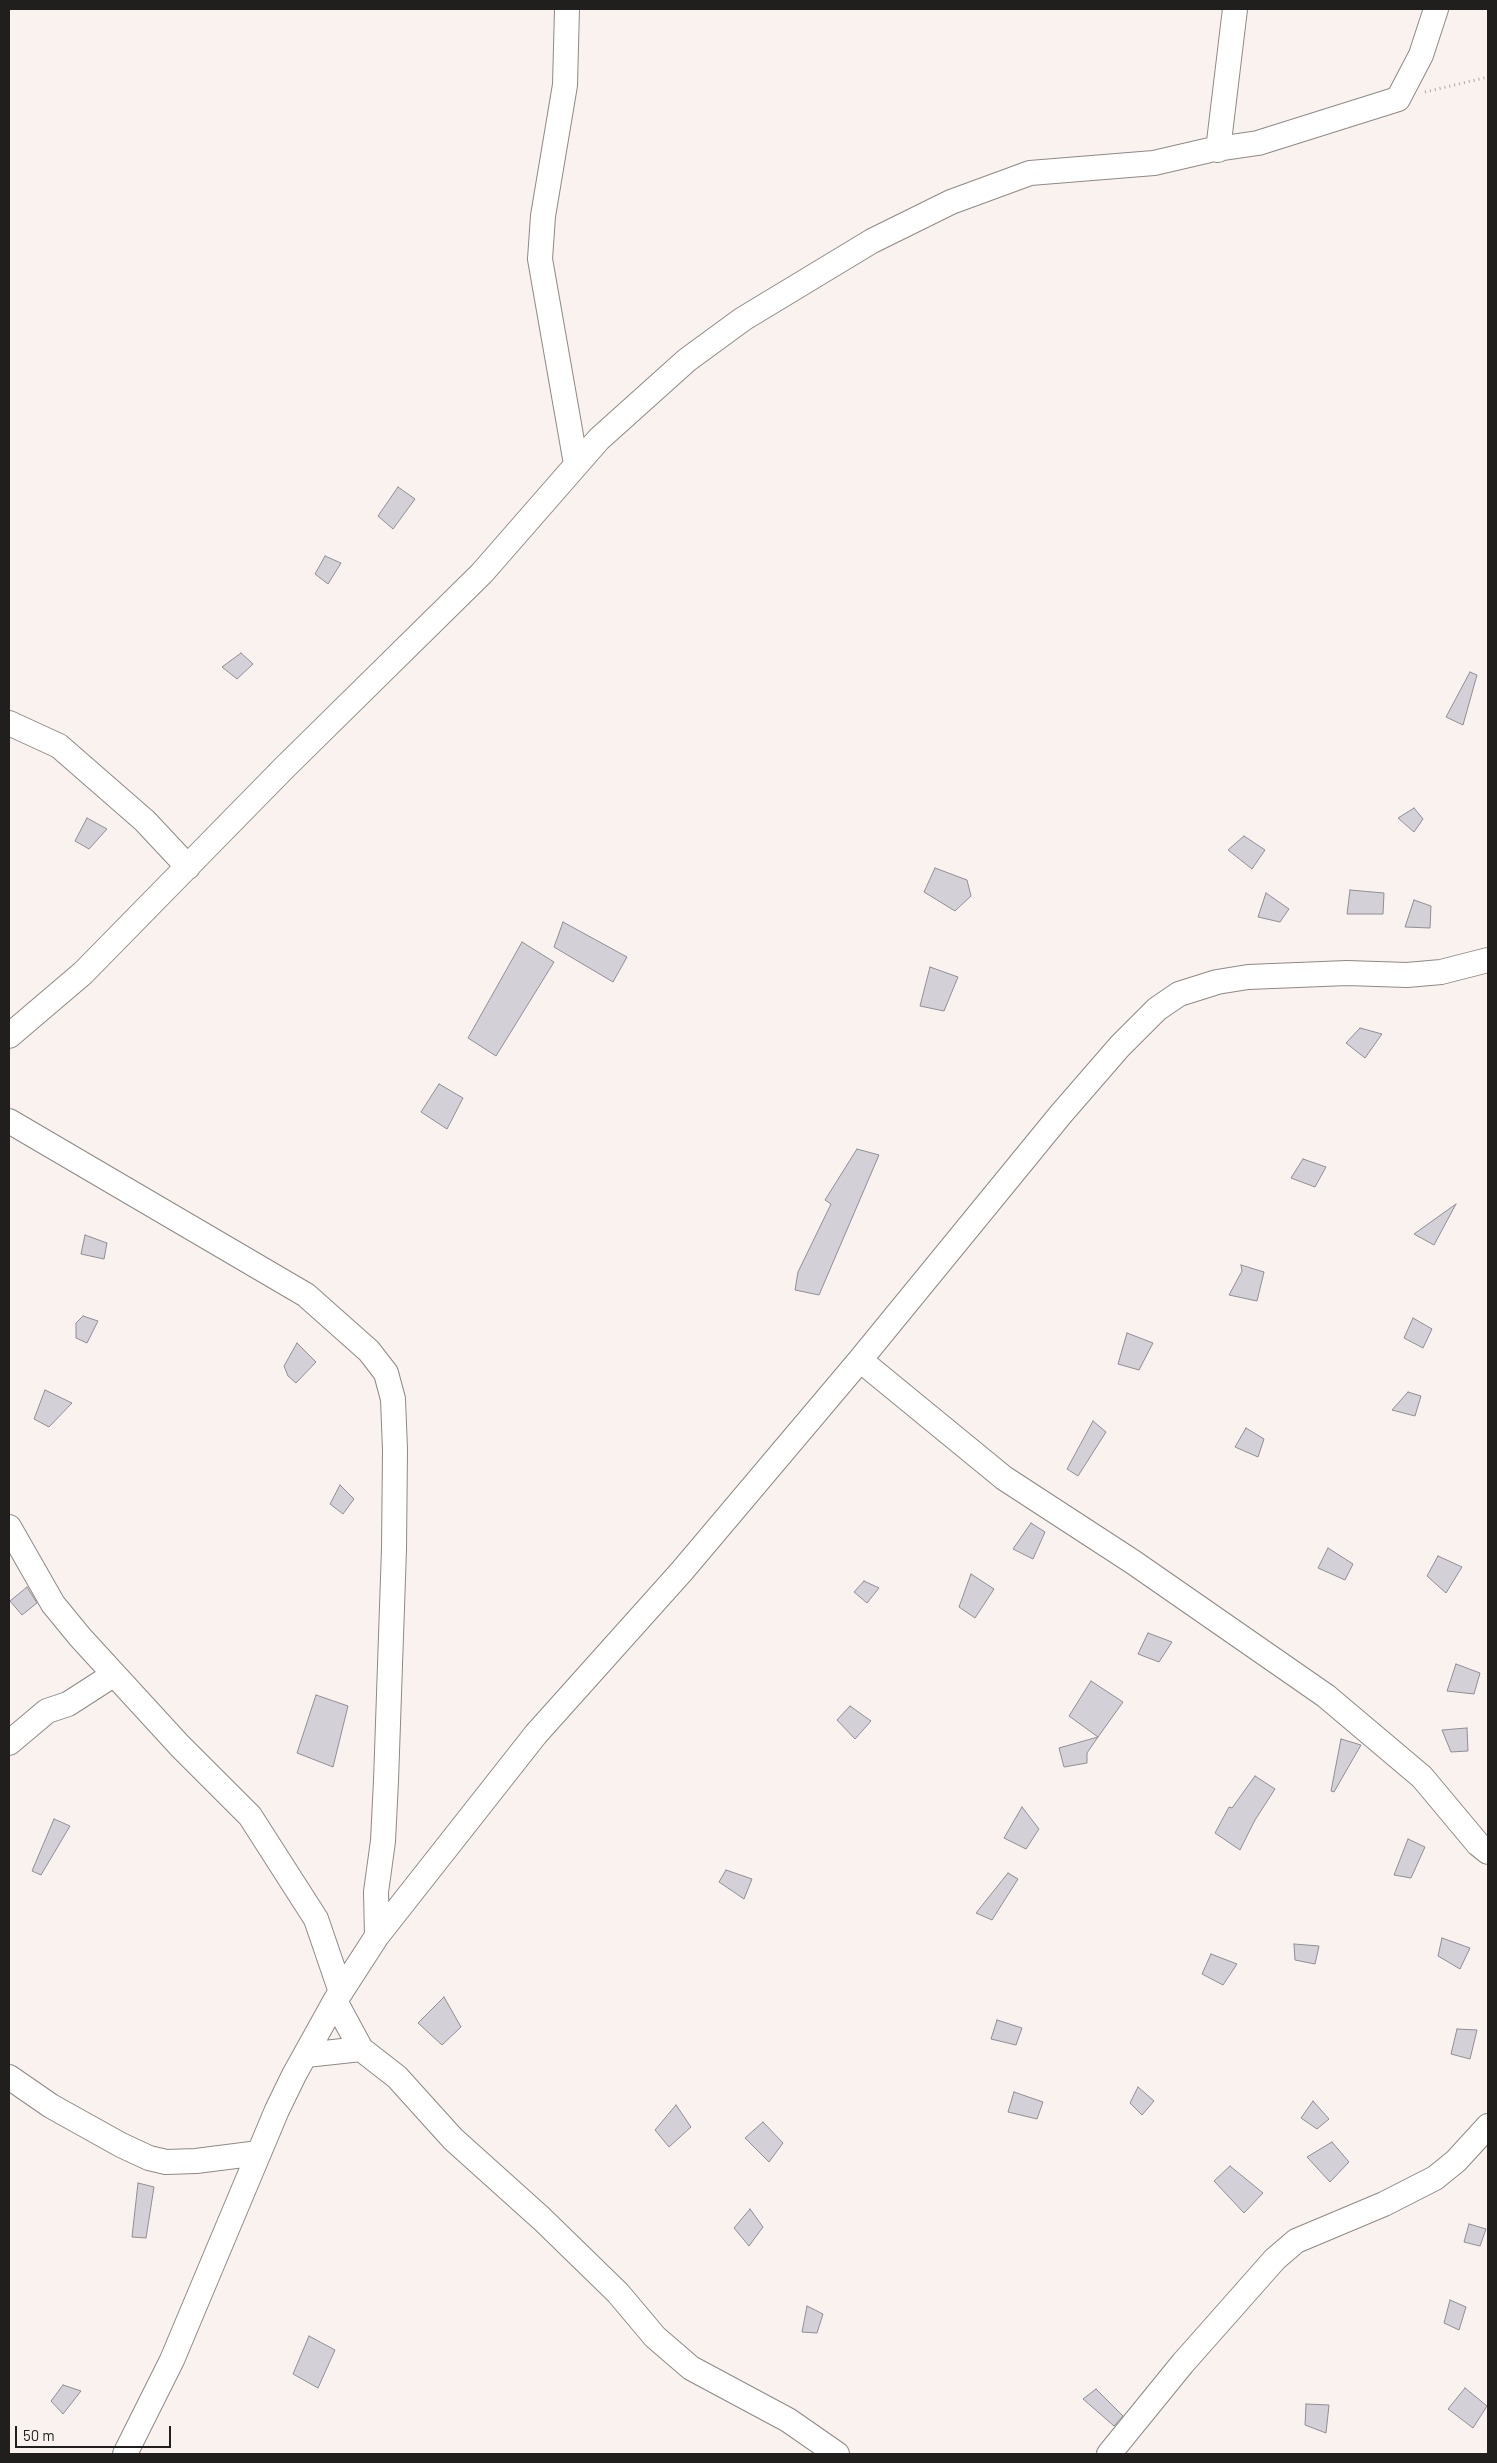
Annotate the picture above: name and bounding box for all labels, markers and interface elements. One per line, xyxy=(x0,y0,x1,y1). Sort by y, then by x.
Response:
scale bar xyxy=(18,2416,174,2448)
text: 50 m xyxy=(23,2426,55,2444)

